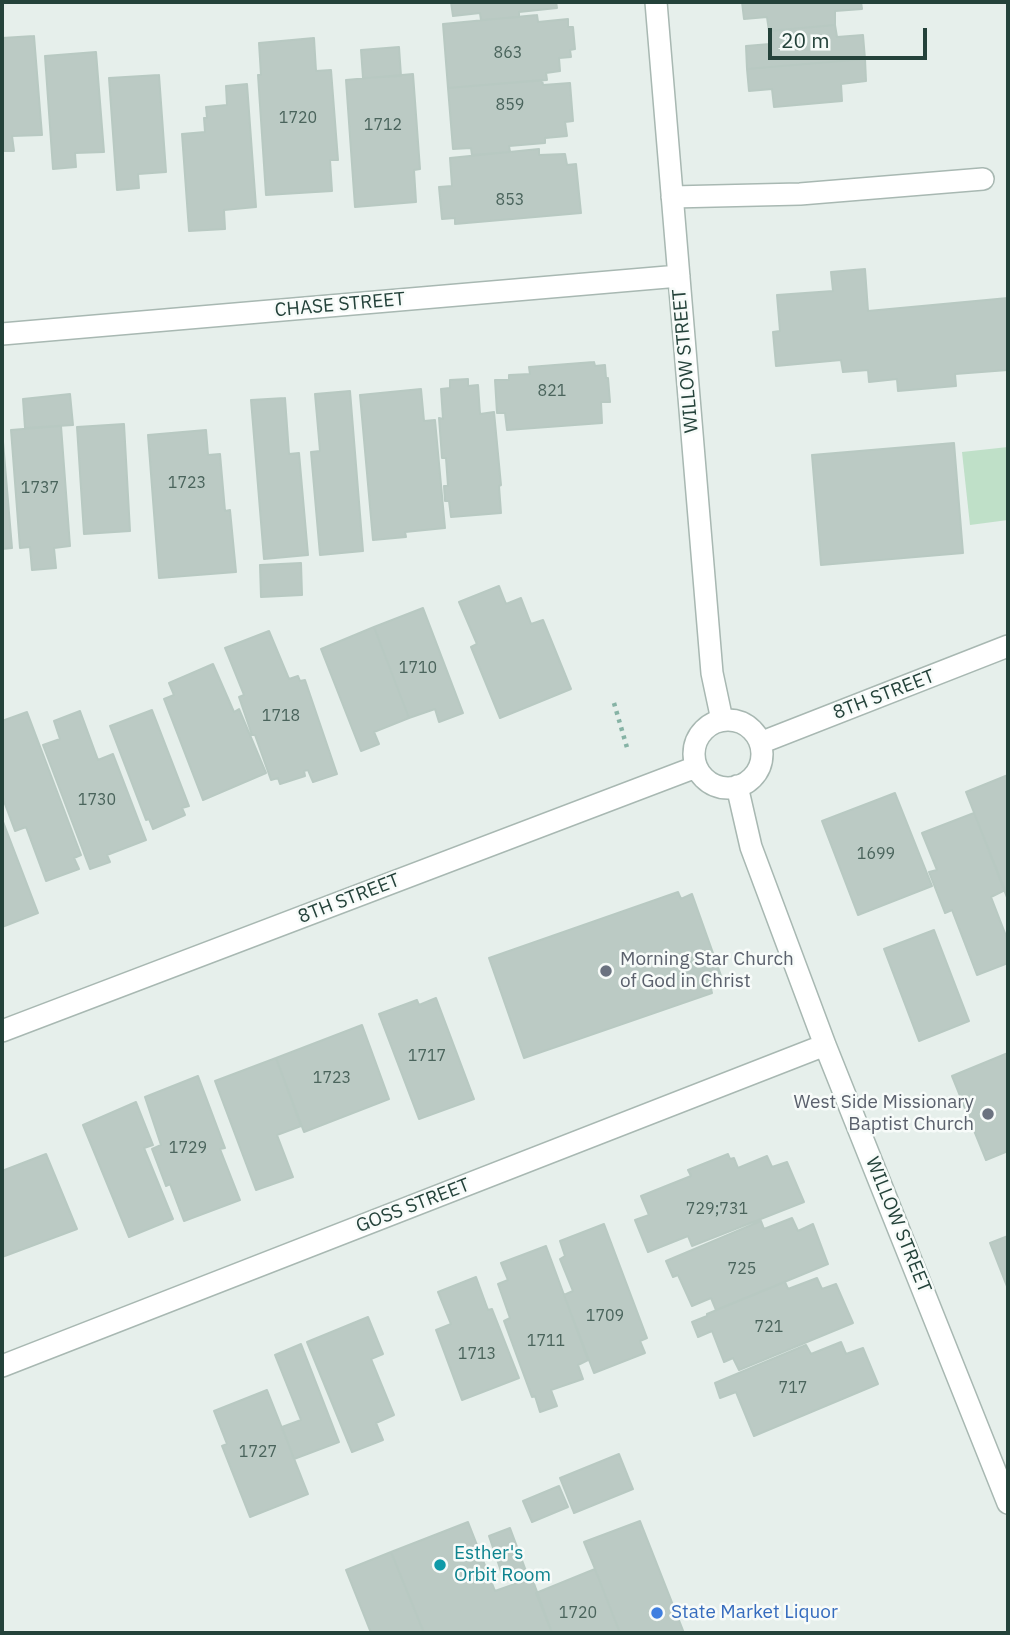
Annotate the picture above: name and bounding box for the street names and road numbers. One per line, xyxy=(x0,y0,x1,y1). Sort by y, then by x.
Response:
street label: CHASE STREET xyxy=(274,288,406,322)
street label: WILLOW STREET xyxy=(668,288,704,434)
street label: 8TH STREET xyxy=(830,665,938,725)
street label: 8TH STREET xyxy=(295,869,403,929)
street label: WILLOW STREET xyxy=(860,1154,936,1296)
street label: GOSS STREET xyxy=(353,1174,473,1238)

